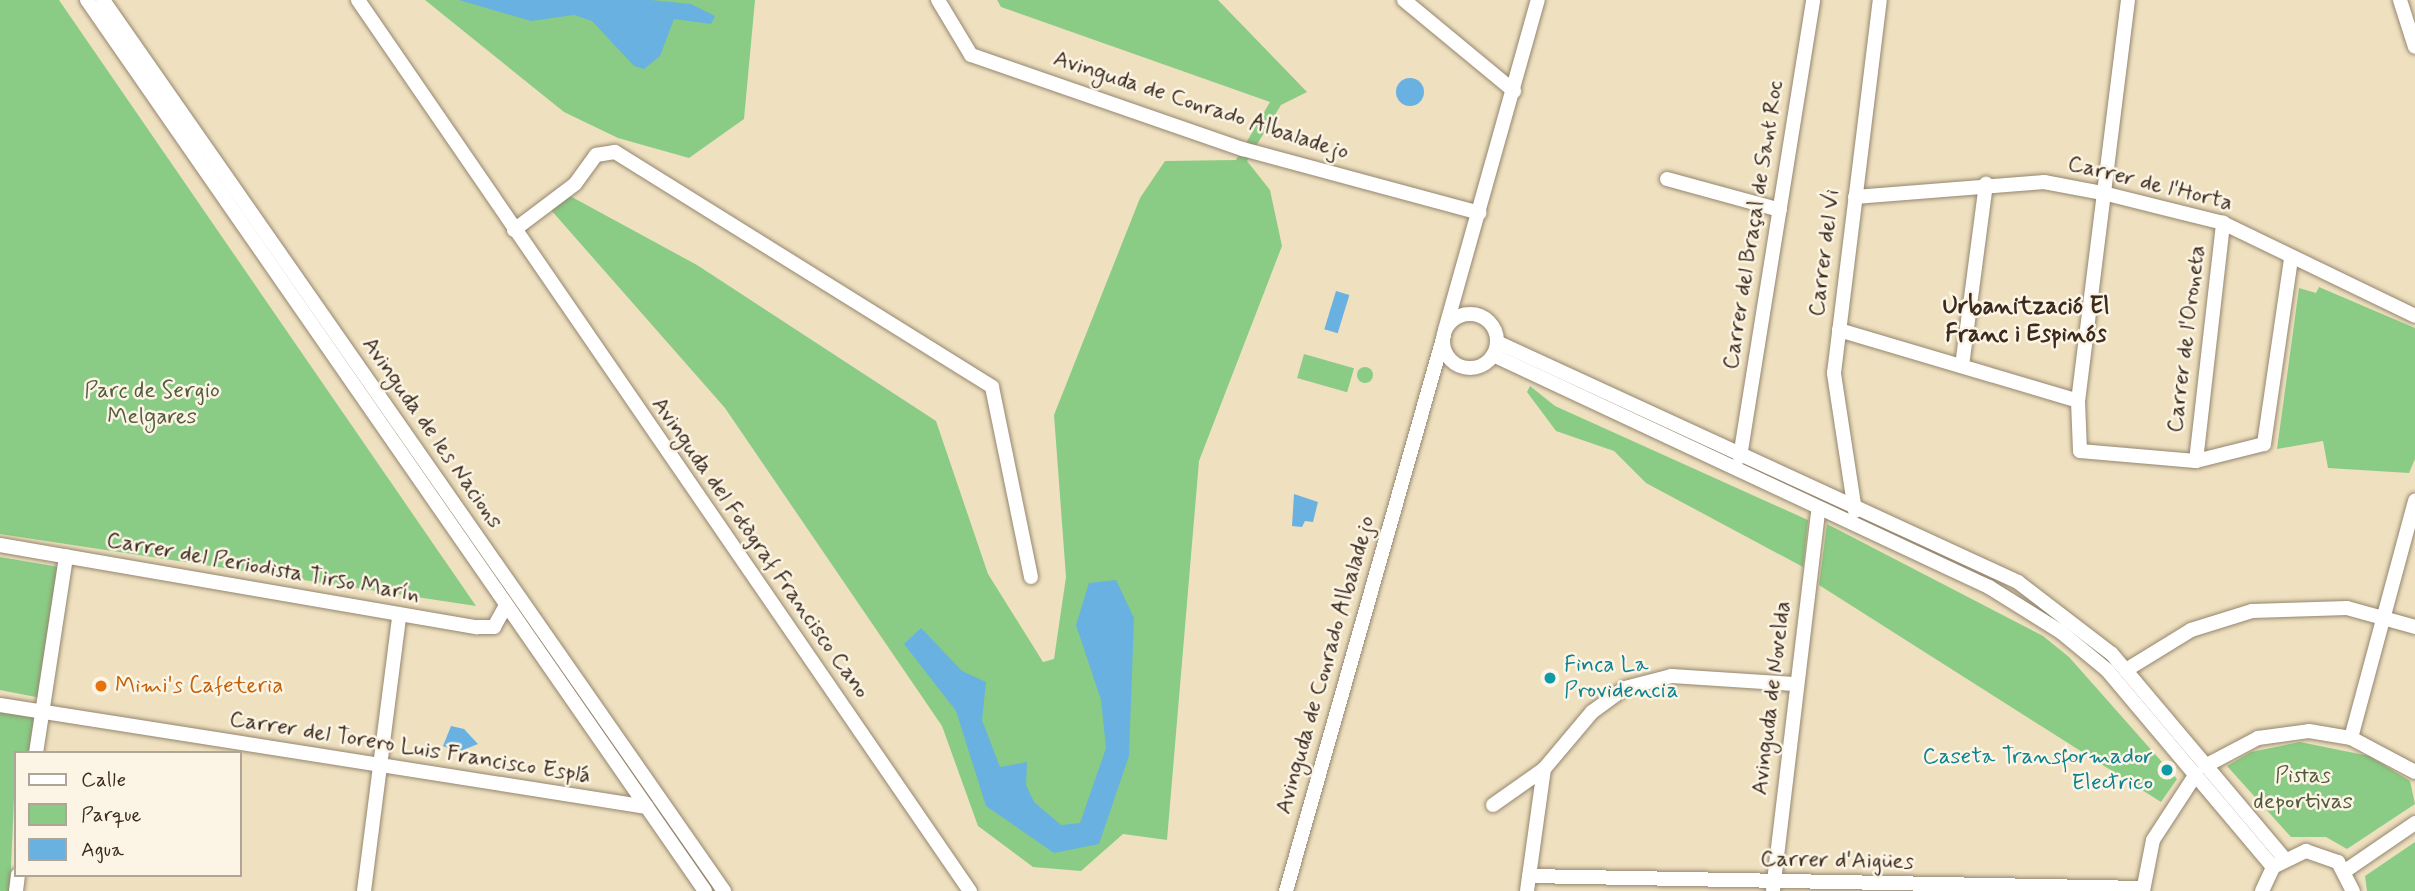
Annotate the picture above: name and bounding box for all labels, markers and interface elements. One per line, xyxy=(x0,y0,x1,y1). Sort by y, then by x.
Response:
street label: Avinguda de Conrado Albaladejo xyxy=(1048,45,1354,167)
street label: Carrer del Braçal de Sant Roc xyxy=(1717,78,1791,372)
street label: Carrer de l'Horta xyxy=(2064,150,2236,218)
street label: Carrer del Vi xyxy=(1803,188,1847,318)
street label: Carrer de l'Oroneta xyxy=(2162,243,2212,435)
district label: Urbanització El Franc i Espinós xyxy=(1943,293,2109,349)
street label: Avinguda de les Nacions xyxy=(353,328,511,538)
park label: Parc de Sergio Melgares xyxy=(84,377,220,431)
street label: Avinguda del Fotògraf Francisco Cano xyxy=(644,391,876,705)
street label: Avinguda de Conrado Albaladejo xyxy=(1270,511,1382,819)
street label: Carrer del Periodista Tirso Marín xyxy=(105,527,421,609)
street label: Avinguda de Novelda xyxy=(1746,599,1798,797)
place label: Finca La Providencia xyxy=(1564,651,1679,705)
marker: Finca La Providencia xyxy=(1542,670,1558,686)
place label: Mimi's Cafeteria xyxy=(115,672,284,700)
marker: Mimi's Cafeteria xyxy=(93,678,109,694)
street label: Carrer del Torero Luis Francisco Esplá xyxy=(226,706,594,790)
place label: Caseta Transformador Electrico xyxy=(1922,743,2153,797)
legend xyxy=(14,751,242,877)
marker: Caseta Transformador Electrico xyxy=(2159,762,2175,778)
park label: Pistas deportivas xyxy=(2253,762,2353,816)
text: Calle xyxy=(81,766,126,794)
text: Parque xyxy=(81,801,141,829)
text: Agua xyxy=(81,836,124,864)
street label: Carrer d'Aigües xyxy=(1761,846,1913,876)

